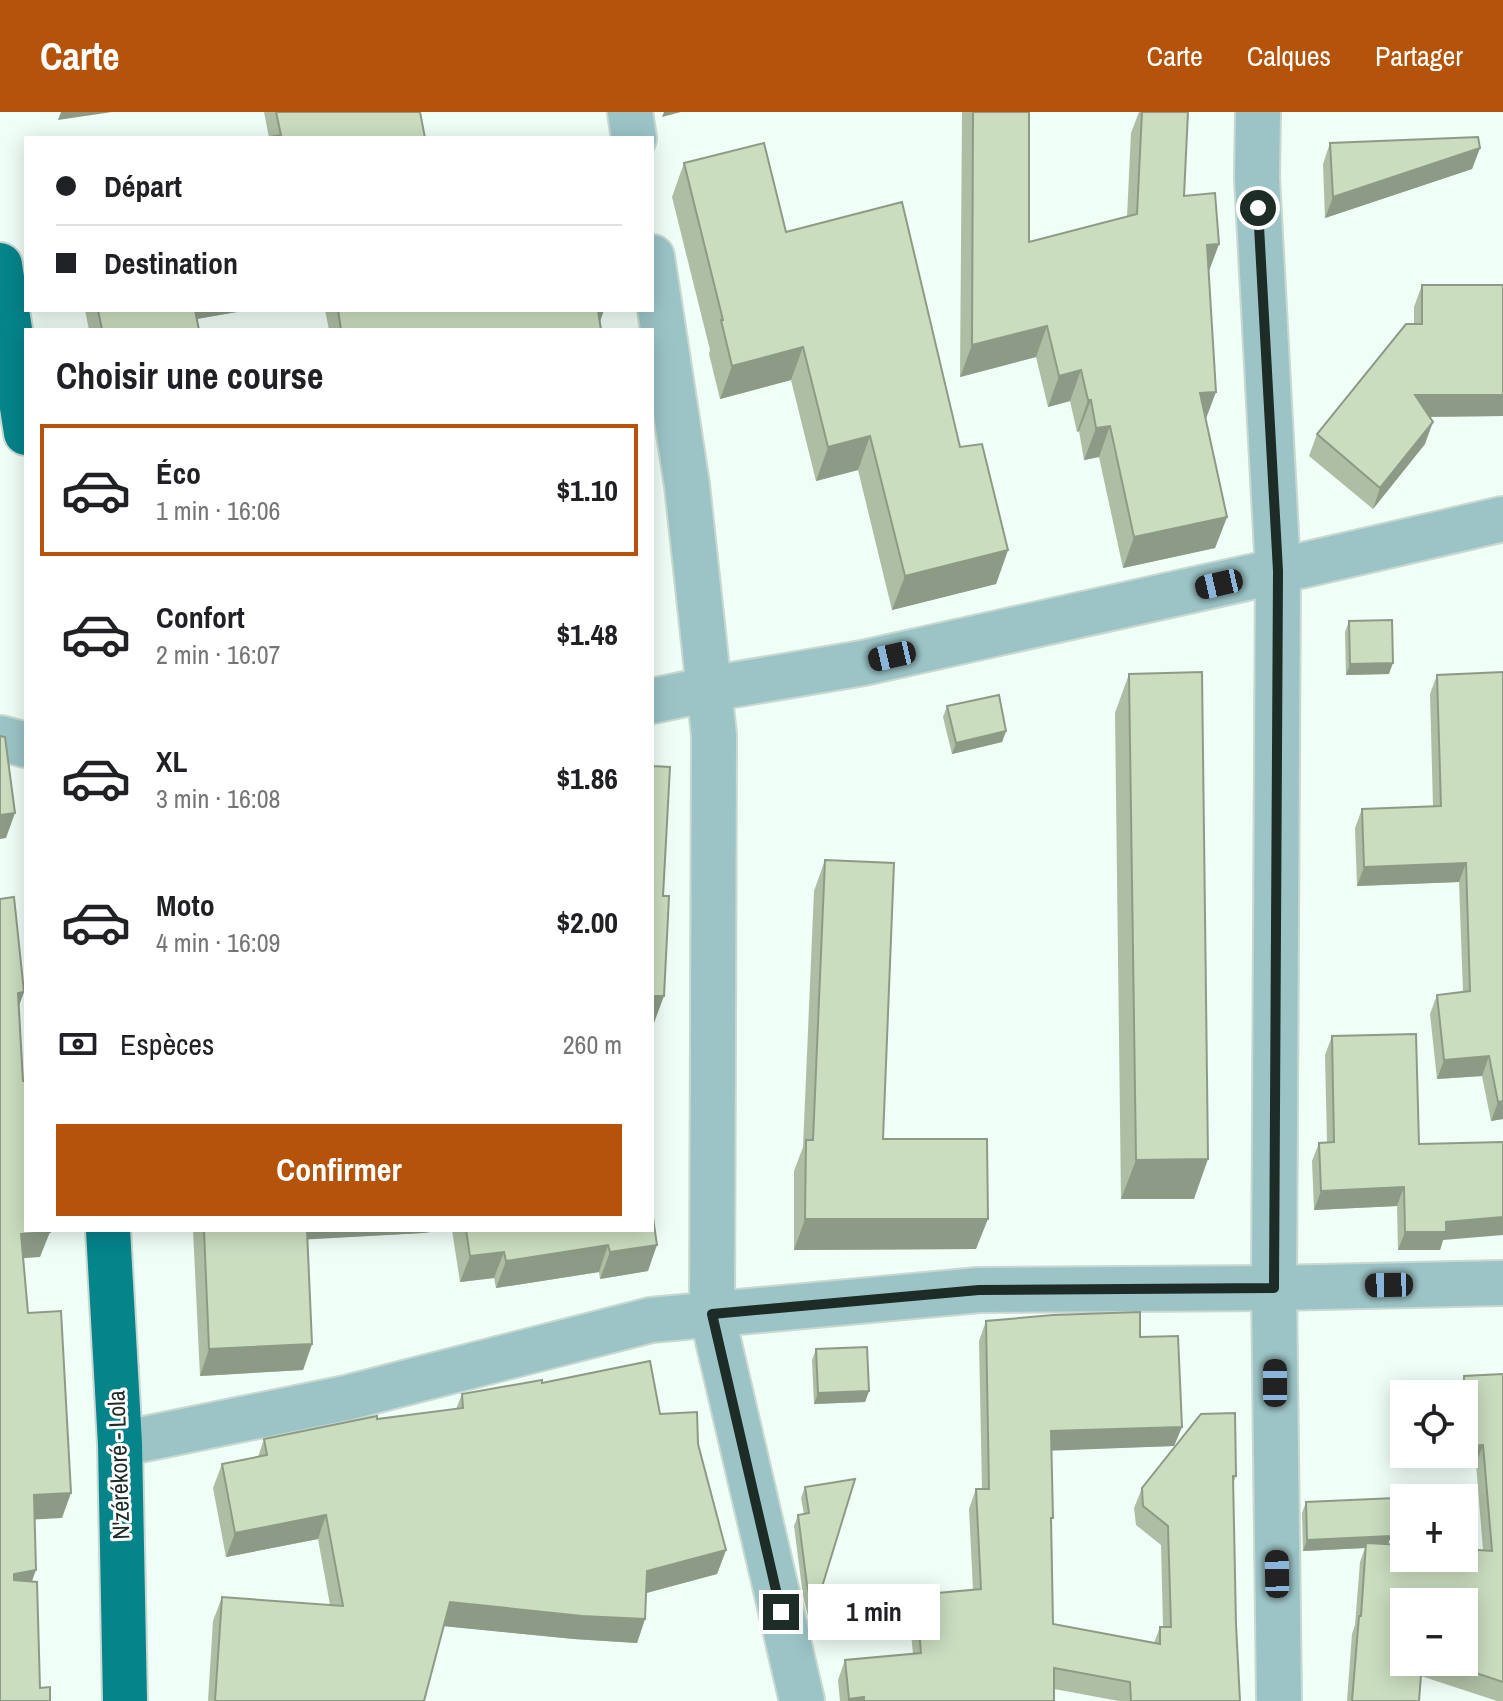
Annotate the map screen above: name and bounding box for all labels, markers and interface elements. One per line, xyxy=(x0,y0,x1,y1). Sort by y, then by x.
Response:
text: Carte xyxy=(40,31,120,82)
text: Carte xyxy=(1147,37,1203,75)
text: Calques xyxy=(1247,37,1331,75)
text: Partager xyxy=(1375,37,1463,75)
text: Départ xyxy=(104,166,182,206)
route start xyxy=(1240,190,1276,226)
text: Destination xyxy=(104,243,238,283)
text: Choisir une course xyxy=(56,352,323,400)
text: Éco xyxy=(156,453,201,493)
icon: car xyxy=(60,454,132,526)
text: $1.10 xyxy=(556,470,618,510)
text: 1 min · 16:06 xyxy=(156,493,280,528)
car xyxy=(1193,567,1245,601)
text: Confort xyxy=(156,597,245,637)
icon: car xyxy=(60,598,132,670)
text: $1.48 xyxy=(556,614,618,654)
text: 2 min · 16:07 xyxy=(156,637,280,672)
car xyxy=(866,639,918,673)
text: XL xyxy=(156,741,187,781)
icon: car xyxy=(60,742,132,814)
text: $1.86 xyxy=(556,758,618,798)
text: 3 min · 16:08 xyxy=(156,781,280,816)
text: Moto xyxy=(156,885,215,925)
icon: car xyxy=(60,886,132,958)
text: $2.00 xyxy=(556,902,618,942)
text: 4 min · 16:09 xyxy=(156,925,280,960)
icon: cash xyxy=(56,1022,100,1066)
text: Espèces xyxy=(120,1024,214,1064)
text: 260 m xyxy=(563,1027,622,1062)
button: Confirmer xyxy=(56,1124,622,1216)
car xyxy=(1365,1273,1413,1297)
car xyxy=(1263,1359,1287,1407)
map controls xyxy=(1390,1380,1478,1676)
button: locate xyxy=(1390,1380,1478,1468)
street label: N'zérékoré - Lola xyxy=(99,1390,137,1540)
button: + xyxy=(1390,1484,1478,1572)
car xyxy=(1265,1550,1289,1598)
callout: 1 min xyxy=(809,1584,941,1640)
button: − xyxy=(1390,1588,1478,1676)
route end xyxy=(763,1594,799,1630)
text: 1 min xyxy=(846,1594,902,1629)

